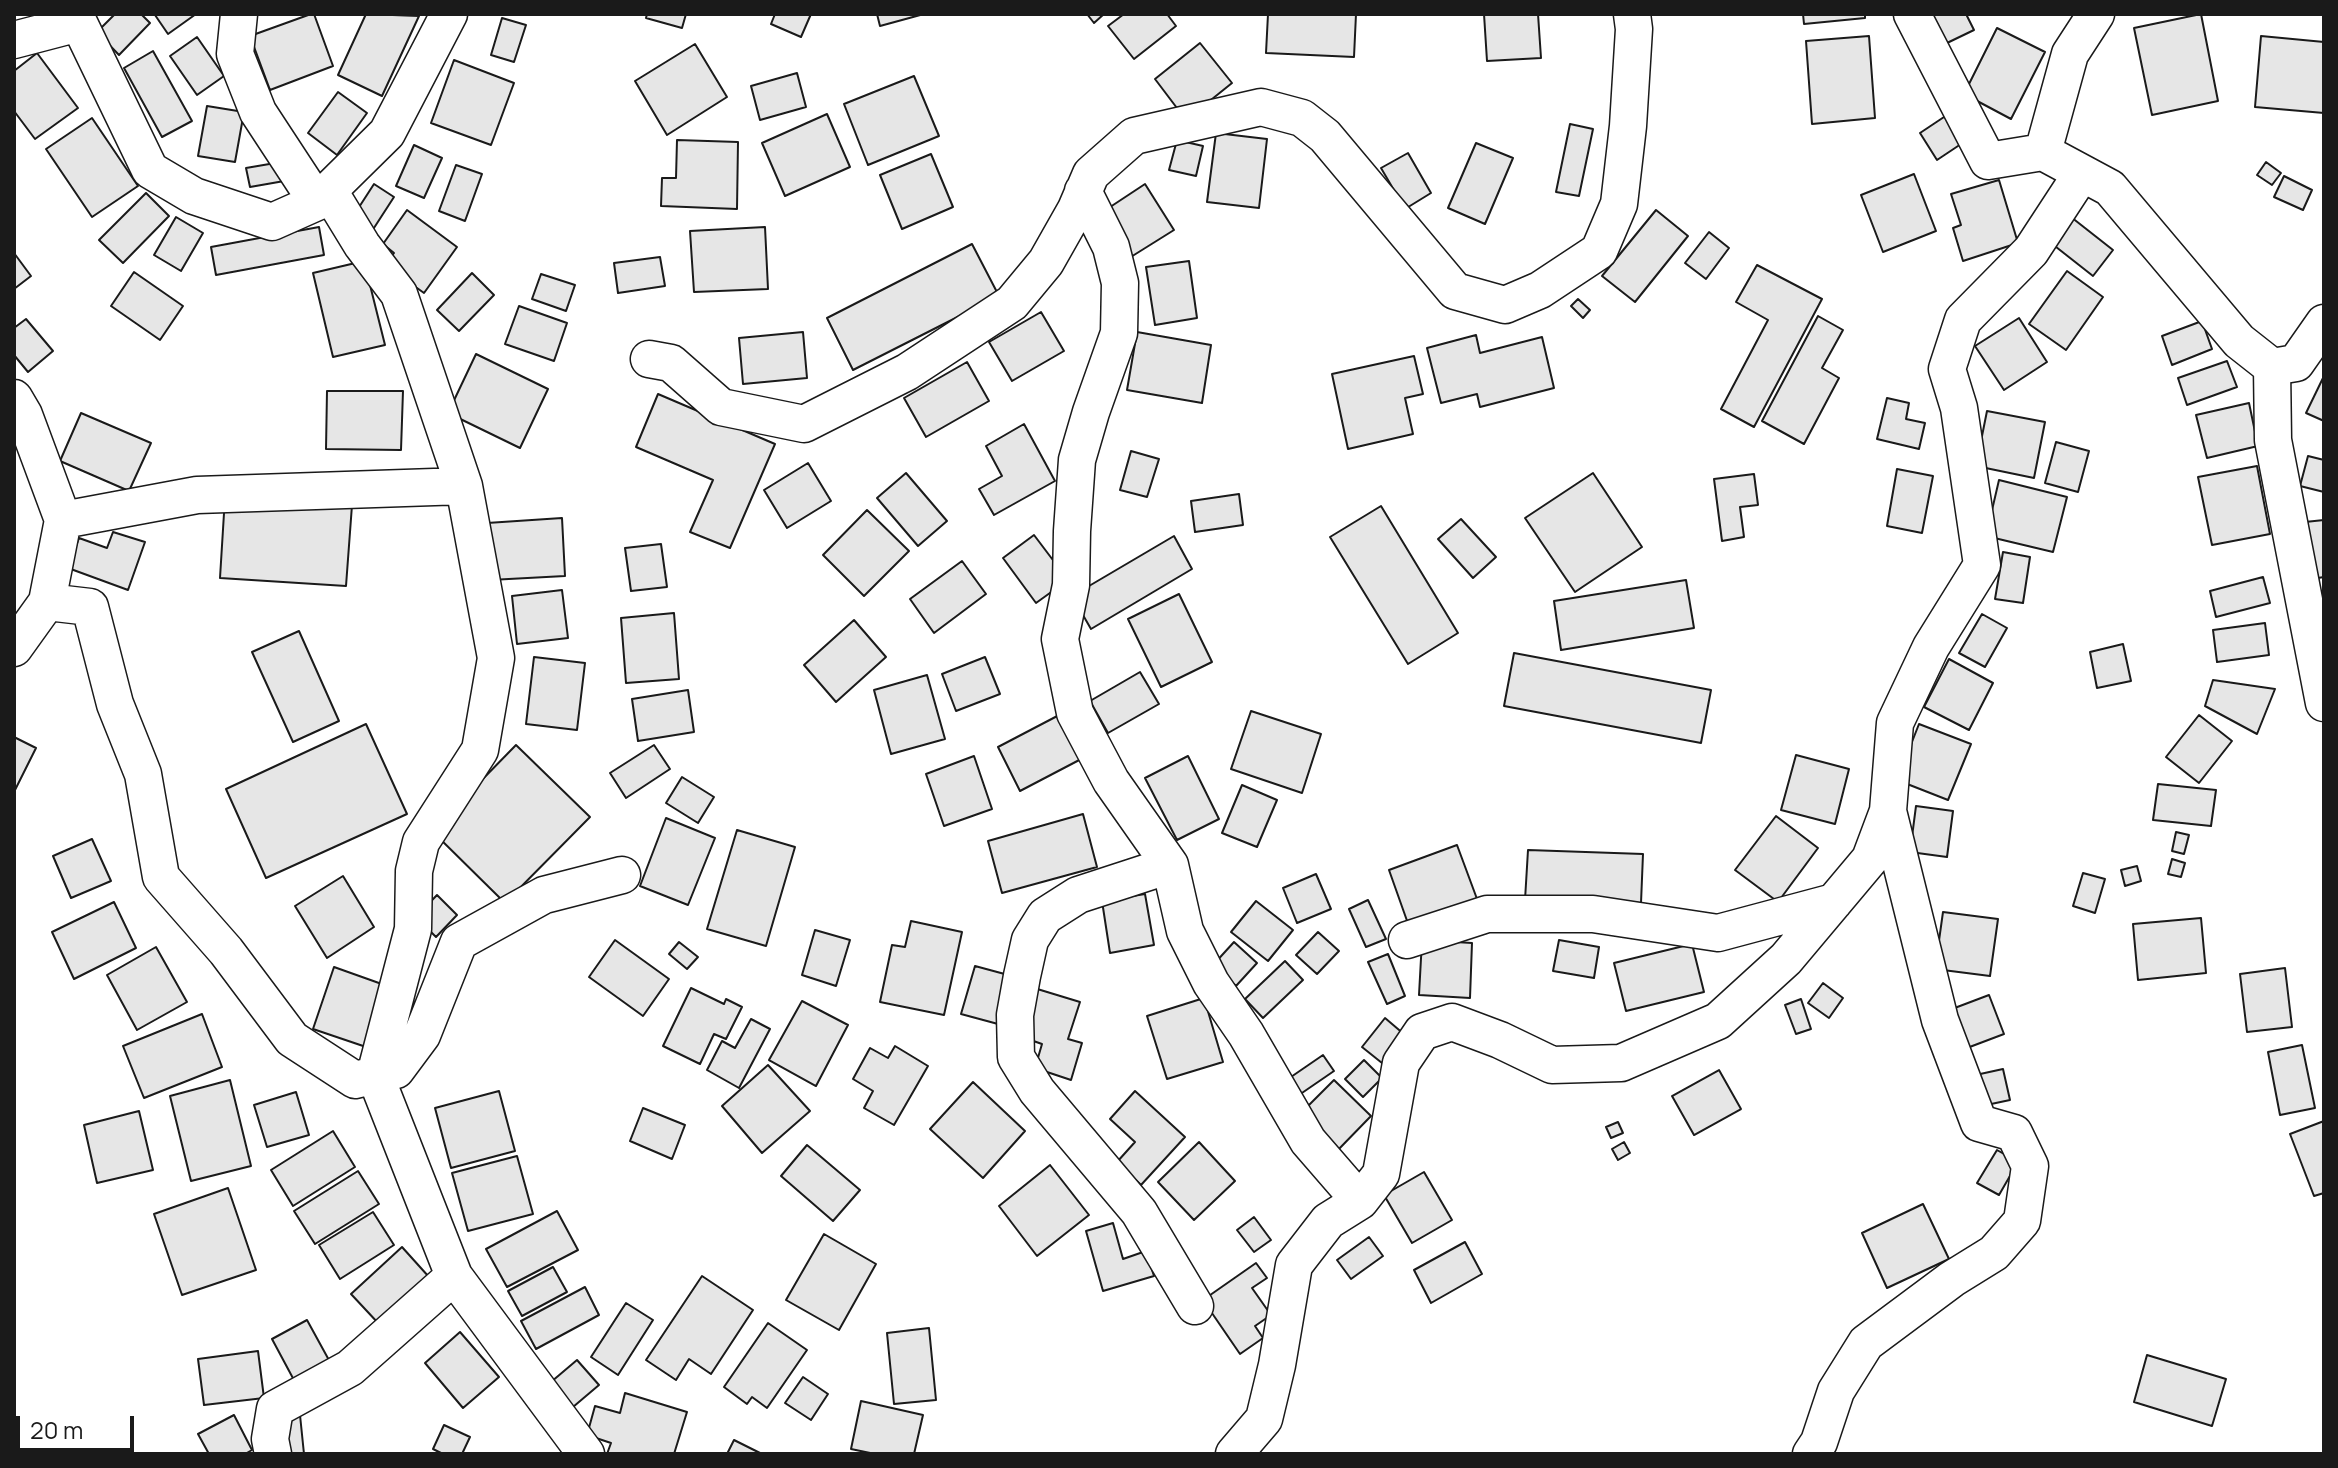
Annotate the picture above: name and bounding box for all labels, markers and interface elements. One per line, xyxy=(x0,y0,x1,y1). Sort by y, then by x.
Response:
scale bar xyxy=(20,1400,138,1450)
text: 20 m xyxy=(30,1413,83,1446)

